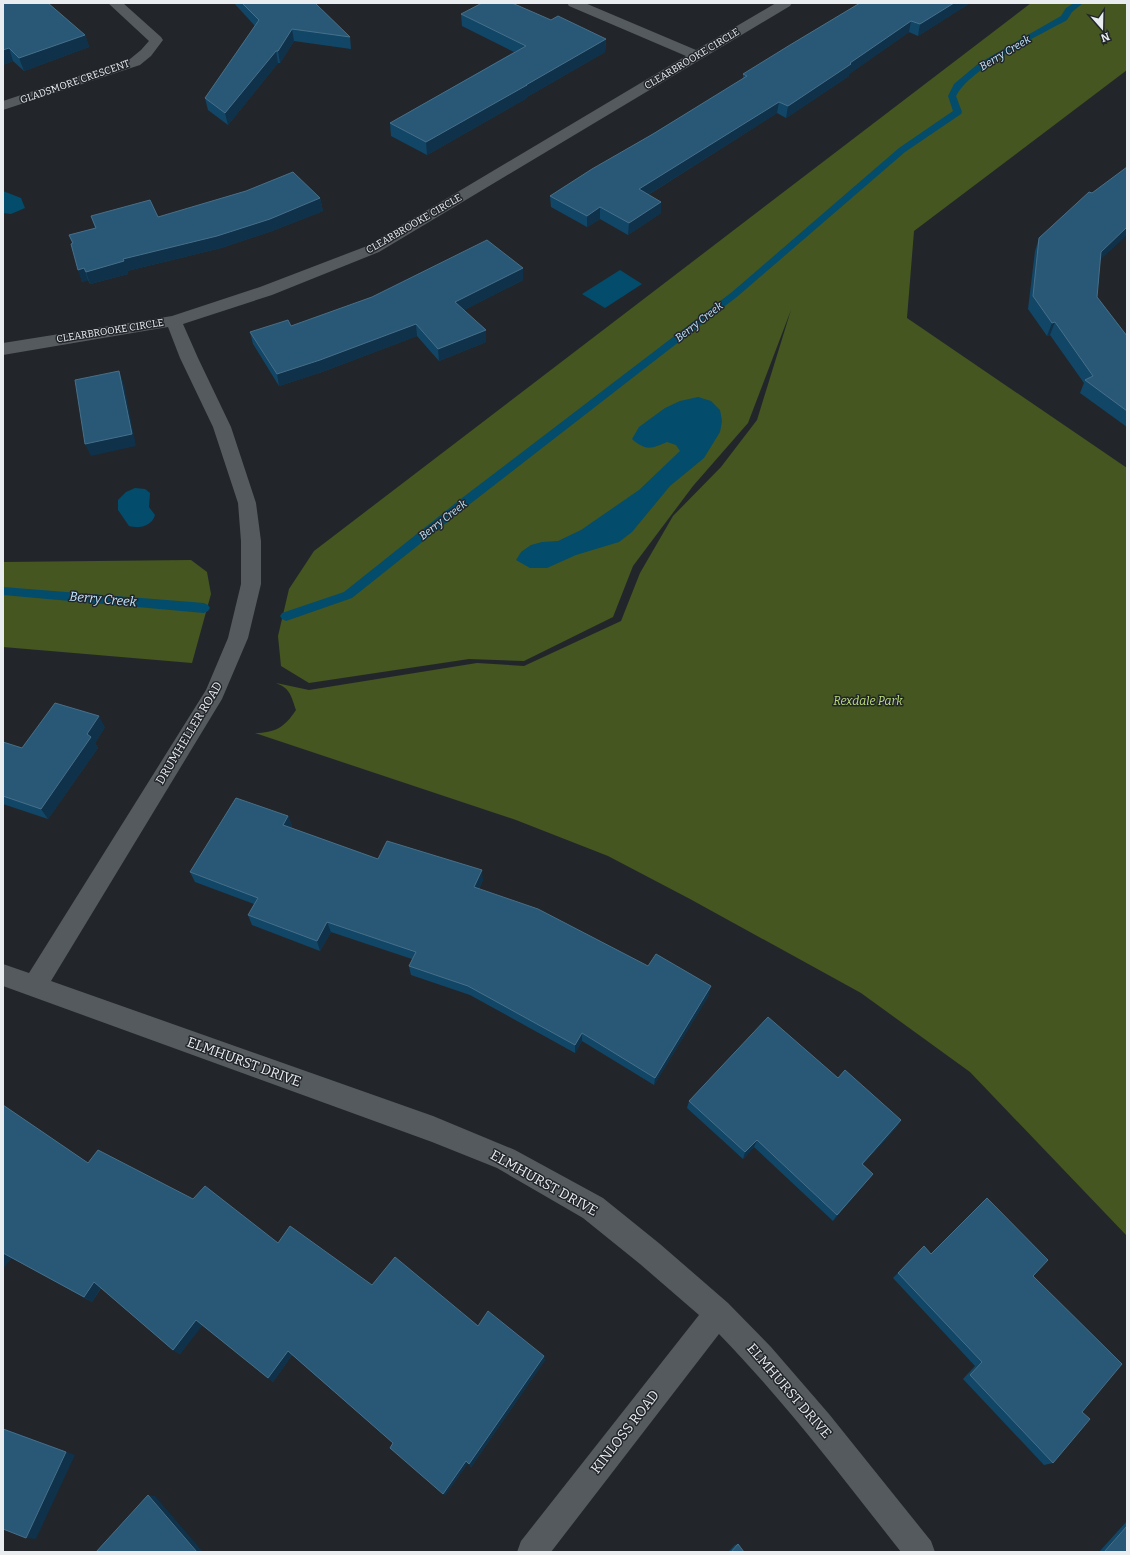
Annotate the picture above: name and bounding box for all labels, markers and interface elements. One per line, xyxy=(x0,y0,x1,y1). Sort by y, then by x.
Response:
north arrow xyxy=(1082,8,1122,48)
street label: CLEARBROOKE CIRCLE xyxy=(642,26,742,92)
text: N xyxy=(1099,29,1111,45)
water label: Berry Creek xyxy=(977,32,1034,73)
street label: GLADSMORE CRESCENT xyxy=(19,58,132,106)
street label: CLEARBROOKE CIRCLE xyxy=(364,192,464,256)
water label: Berry Creek xyxy=(673,299,726,345)
street label: CLEARBROOKE CIRCLE xyxy=(55,317,165,345)
water label: Berry Creek xyxy=(417,497,470,543)
water label: Berry Creek xyxy=(69,589,138,609)
street label: DRUMHELLER ROAD xyxy=(153,679,225,787)
park label: Rexdale Park xyxy=(833,694,903,708)
street label: ELMHURST DRIVE xyxy=(185,1033,303,1091)
street label: ELMHURST DRIVE xyxy=(487,1146,601,1220)
street label: ELMHURST DRIVE xyxy=(743,1340,835,1442)
street label: KINLOSS ROAD xyxy=(587,1387,663,1477)

